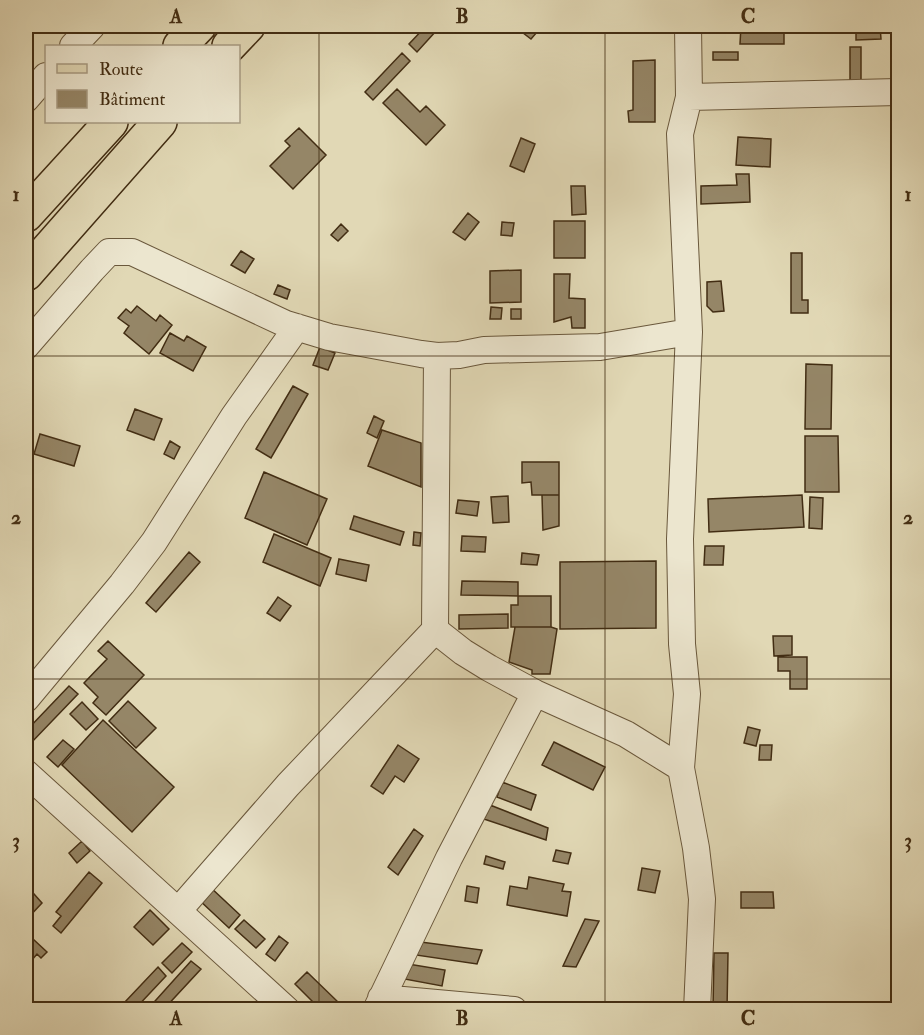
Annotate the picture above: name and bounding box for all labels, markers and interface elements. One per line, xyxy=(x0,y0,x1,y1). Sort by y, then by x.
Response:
text: A xyxy=(169,4,183,29)
text: B xyxy=(455,4,469,29)
text: C xyxy=(741,4,755,29)
legend xyxy=(45,45,240,123)
text: Route xyxy=(99,58,143,81)
text: Bâtiment xyxy=(99,88,165,111)
text: 1 xyxy=(12,182,20,207)
text: 1 xyxy=(904,182,912,207)
text: 2 xyxy=(11,505,21,530)
text: 2 xyxy=(903,505,913,530)
text: 3 xyxy=(12,828,20,853)
text: 3 xyxy=(904,828,912,853)
text: A xyxy=(169,1006,183,1031)
text: B xyxy=(455,1006,469,1031)
text: C xyxy=(741,1006,755,1031)

